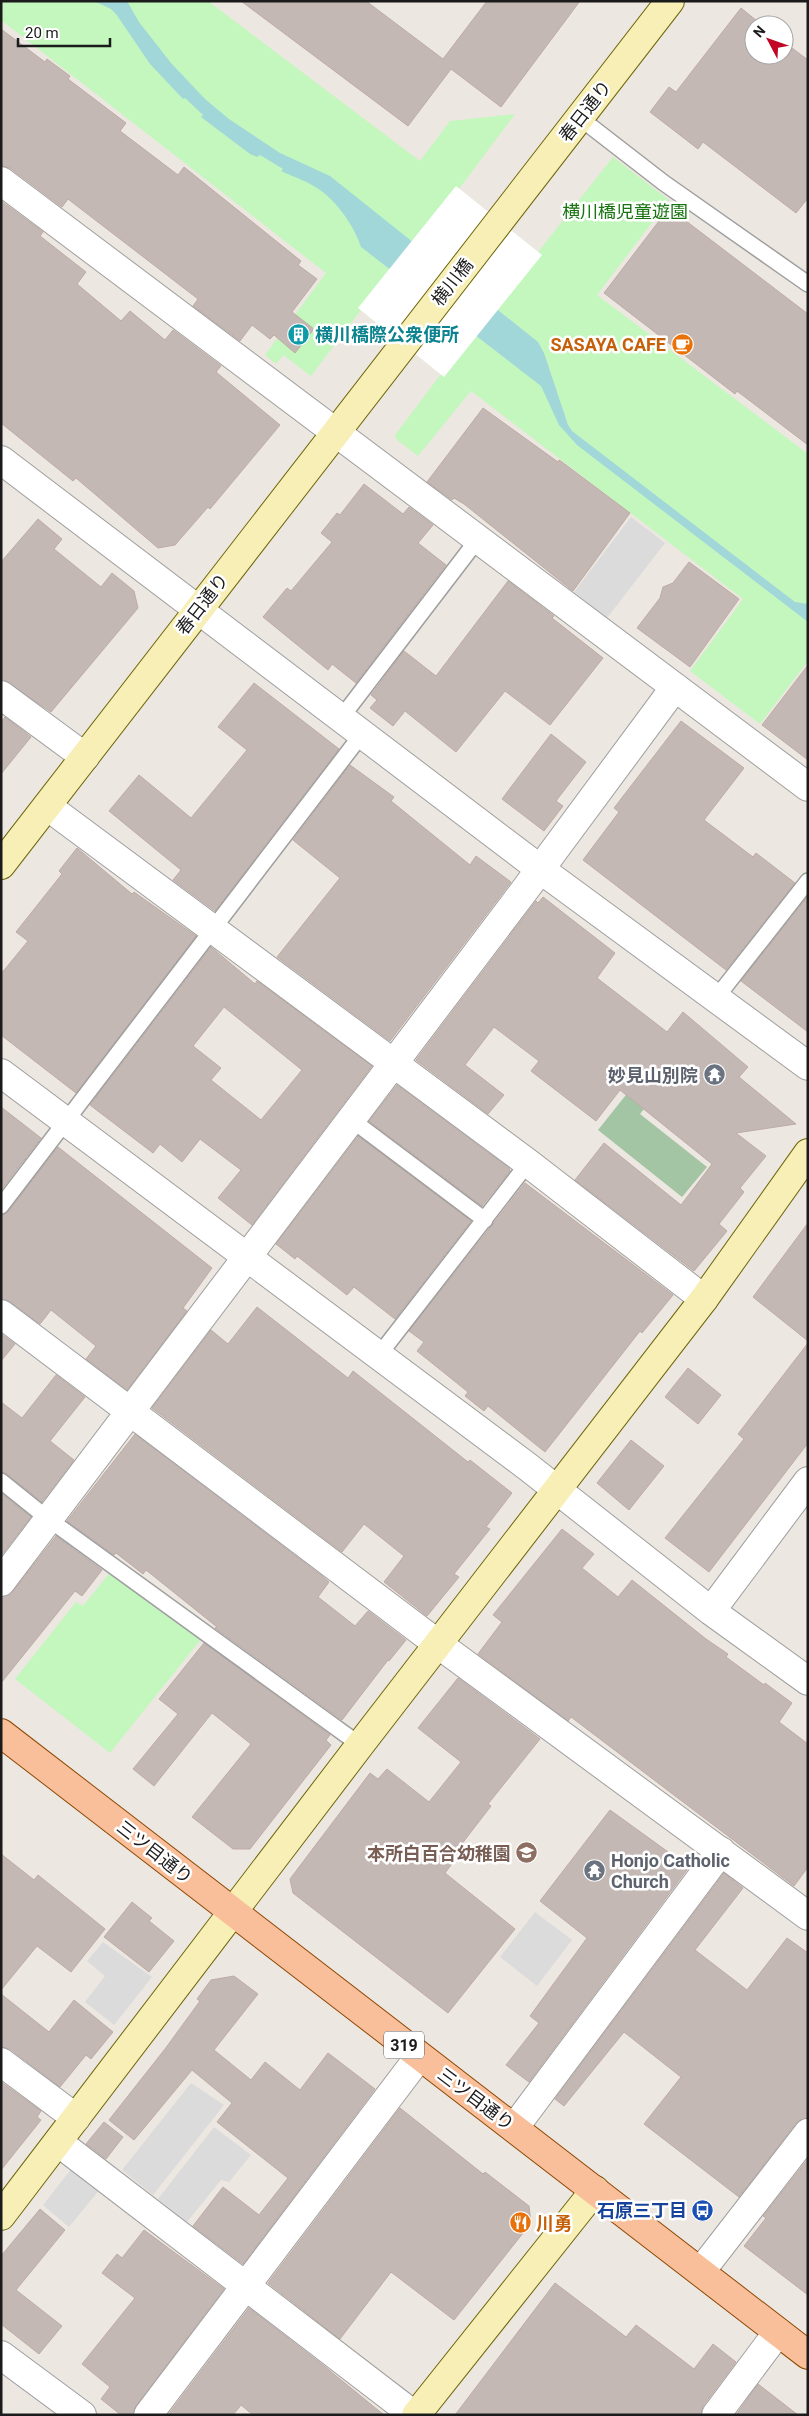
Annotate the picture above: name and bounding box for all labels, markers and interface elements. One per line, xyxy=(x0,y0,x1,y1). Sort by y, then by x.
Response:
scale bar xyxy=(18,15,110,47)
north arrow xyxy=(744,15,794,65)
text: N xyxy=(750,22,768,40)
text: 20 m xyxy=(25,24,59,42)
street label: 春日通り xyxy=(555,76,615,146)
park label: 横川橋児童遊園 xyxy=(562,201,688,222)
street label: 横川橋 xyxy=(427,254,477,310)
building icon: 横川橋際公衆便所 xyxy=(287,322,311,346)
place label: 横川橋際公衆便所 xyxy=(315,324,459,345)
cafe icon: SASAYA CAFE xyxy=(670,332,694,356)
place label: SASAYA CAFE xyxy=(550,334,666,355)
street label: 春日通り xyxy=(172,569,232,639)
temple icon: 妙見山別院 xyxy=(702,1063,726,1087)
place label: 妙見山別院 xyxy=(608,1065,698,1086)
street label: 三ツ目通り xyxy=(113,1816,197,1888)
school or university icon: 本所白百合幼稚園 xyxy=(515,1841,539,1865)
place label: 本所白百合幼稚園 xyxy=(367,1843,511,1864)
place label: Honjo Catholic Church xyxy=(611,1850,730,1892)
temple icon: Honjo Catholic Church xyxy=(583,1858,607,1882)
road number: 319 xyxy=(384,2032,424,2058)
street label: 三ツ目通り xyxy=(434,2064,518,2134)
bus stop icon: 石原三丁目 xyxy=(691,2198,715,2222)
place label: 石原三丁目 xyxy=(597,2200,687,2221)
restaurant icon: 川勇 xyxy=(508,2211,532,2235)
place label: 川勇 xyxy=(536,2213,572,2234)

